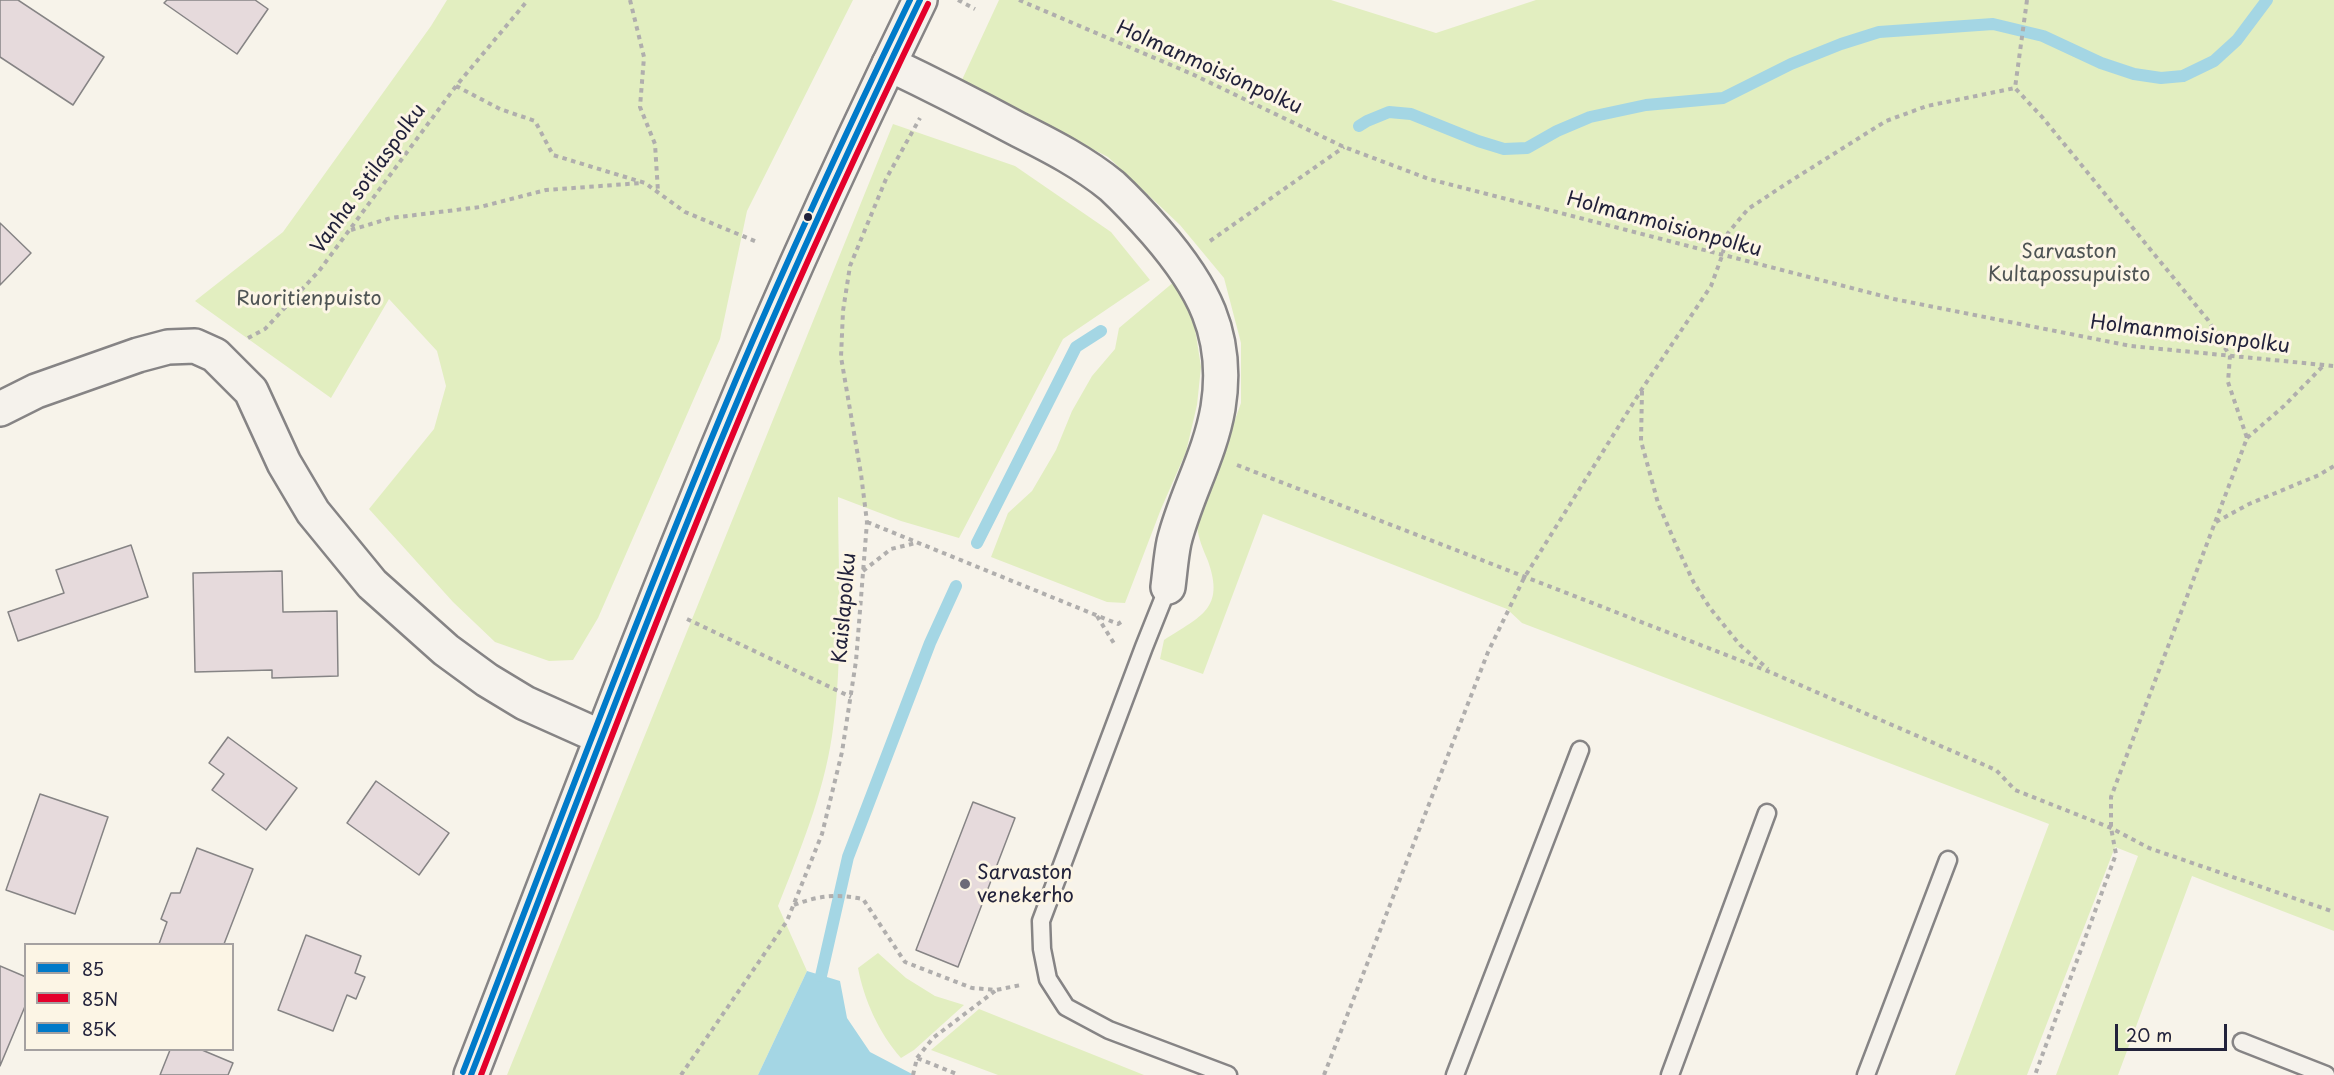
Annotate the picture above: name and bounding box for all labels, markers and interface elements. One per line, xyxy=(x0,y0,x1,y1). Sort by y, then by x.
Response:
street label: Holmanmoisionpolku xyxy=(1112,16,1306,120)
street label: Vanha sotilaspolku xyxy=(307,99,431,259)
street label: Holmanmoisionpolku xyxy=(1564,187,1764,263)
unlabelled marker xyxy=(802,211,814,223)
park label: Sarvaston Kultapossupuisto xyxy=(1988,240,2150,287)
park label: Ruoritienpuisto xyxy=(236,287,382,311)
street label: Holmanmoisionpolku xyxy=(2089,311,2291,359)
street label: Kaislapolku xyxy=(828,552,862,664)
place label: Sarvaston venekerho xyxy=(977,861,1074,908)
marker: Sarvaston venekerho xyxy=(958,877,972,891)
legend xyxy=(24,943,234,1051)
text: 85 xyxy=(82,955,104,982)
text: 85N xyxy=(82,985,118,1012)
scale bar xyxy=(2118,1012,2230,1050)
text: 85K xyxy=(82,1015,117,1042)
text: 20 m xyxy=(2126,1021,2172,1048)

